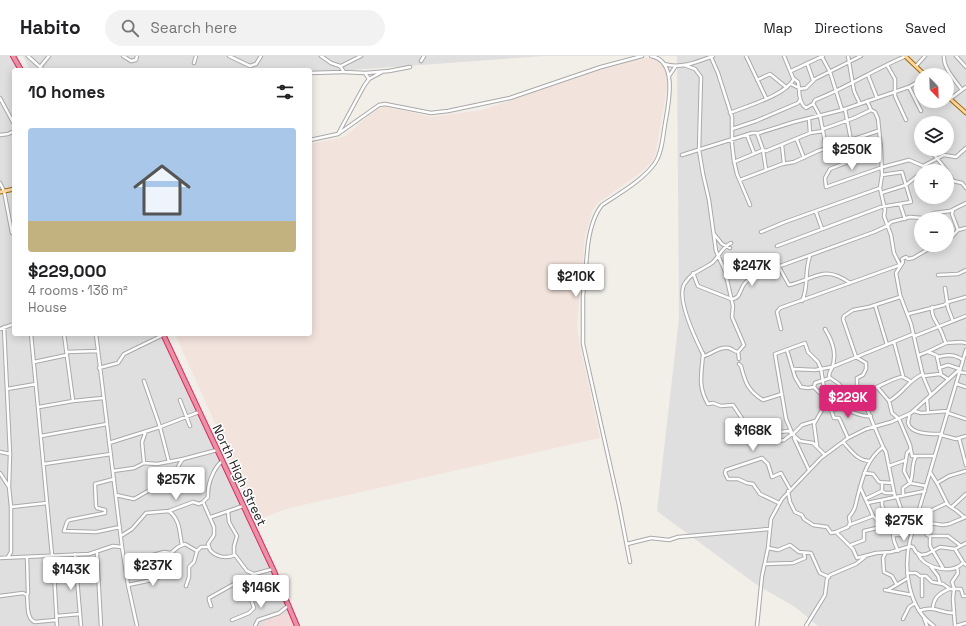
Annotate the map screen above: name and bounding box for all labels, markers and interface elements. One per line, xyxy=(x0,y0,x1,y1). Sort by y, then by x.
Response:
search box xyxy=(105,10,385,46)
text: Habito xyxy=(20,15,81,40)
icon: search xyxy=(119,17,141,39)
text: Search here xyxy=(151,18,237,37)
text: Map xyxy=(763,19,793,37)
text: Directions xyxy=(815,19,883,37)
text: Saved xyxy=(905,19,946,37)
north arrow xyxy=(914,68,954,108)
map controls xyxy=(914,68,954,252)
text: 10 homes xyxy=(28,81,105,103)
icon: filters xyxy=(274,81,296,103)
button: layers xyxy=(914,116,954,156)
pin: $250K xyxy=(824,137,880,171)
text: $250K xyxy=(832,141,872,158)
icon: home xyxy=(126,154,198,226)
button: + xyxy=(914,164,954,204)
button: − xyxy=(914,212,954,252)
pin: $247K xyxy=(724,253,780,287)
text: $247K xyxy=(733,257,771,274)
text: $229,000 xyxy=(28,260,107,282)
pin: $210K xyxy=(548,264,604,298)
text: $210K xyxy=(557,268,595,285)
text: 4 rooms · 136 m² xyxy=(28,282,128,299)
text: House xyxy=(28,299,67,316)
pin: $229K xyxy=(820,385,876,419)
text: $229K xyxy=(828,389,868,406)
pin: $168K xyxy=(725,418,781,452)
street label: North High Street xyxy=(209,422,270,529)
text: $168K xyxy=(734,422,772,439)
pin: $257K xyxy=(148,467,204,501)
text: $257K xyxy=(157,471,195,488)
pin: $275K xyxy=(876,508,932,542)
text: $275K xyxy=(885,512,923,529)
pin: $237K xyxy=(125,553,181,587)
pin: $143K xyxy=(43,557,99,591)
text: $237K xyxy=(134,557,172,574)
text: $143K xyxy=(52,561,90,578)
pin: $146K xyxy=(233,575,289,609)
text: $146K xyxy=(242,579,280,596)

